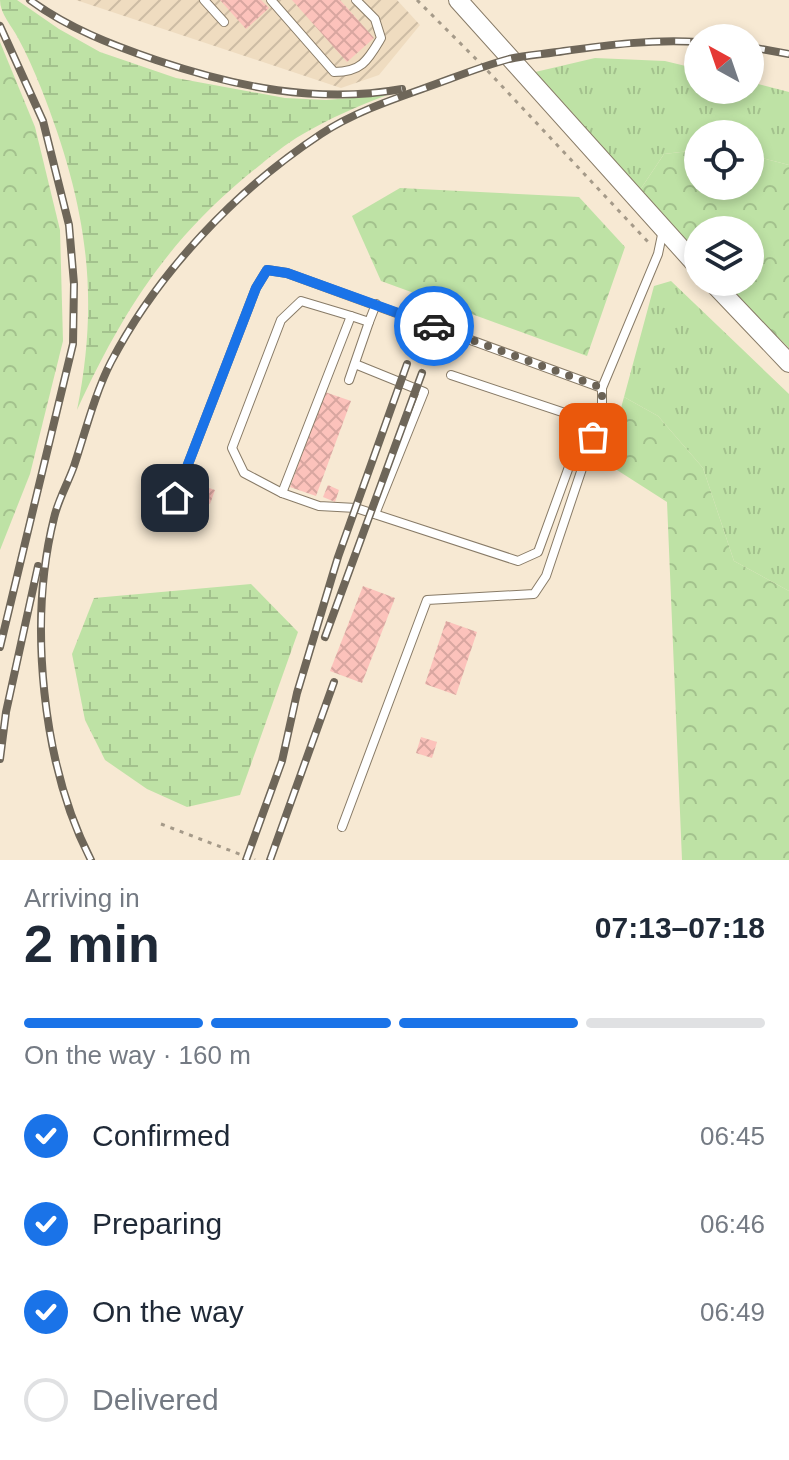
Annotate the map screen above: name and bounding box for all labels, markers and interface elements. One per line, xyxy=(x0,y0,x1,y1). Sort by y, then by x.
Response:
north arrow xyxy=(684,24,764,104)
map controls xyxy=(684,24,764,296)
button: locate xyxy=(684,120,764,200)
button: layers xyxy=(684,216,764,296)
courier xyxy=(394,286,474,366)
icon: car xyxy=(412,304,456,348)
pin xyxy=(559,403,627,471)
icon: bag xyxy=(571,415,615,459)
pin xyxy=(141,464,209,532)
icon: home xyxy=(153,476,197,520)
text: Arriving in xyxy=(24,883,140,913)
text: 07:13–07:18 xyxy=(595,911,765,944)
text: 2 min xyxy=(24,915,160,973)
text: On the way · 160 m xyxy=(24,1040,251,1070)
icon: check xyxy=(24,1114,68,1158)
text: Confirmed xyxy=(92,1119,230,1152)
text: 06:45 xyxy=(700,1121,765,1151)
icon: check xyxy=(24,1202,68,1246)
text: Preparing xyxy=(92,1207,222,1240)
text: 06:46 xyxy=(700,1209,765,1239)
icon: check xyxy=(24,1290,68,1334)
text: On the way xyxy=(92,1295,244,1328)
text: 06:49 xyxy=(700,1297,765,1327)
text: Delivered xyxy=(92,1383,219,1416)

